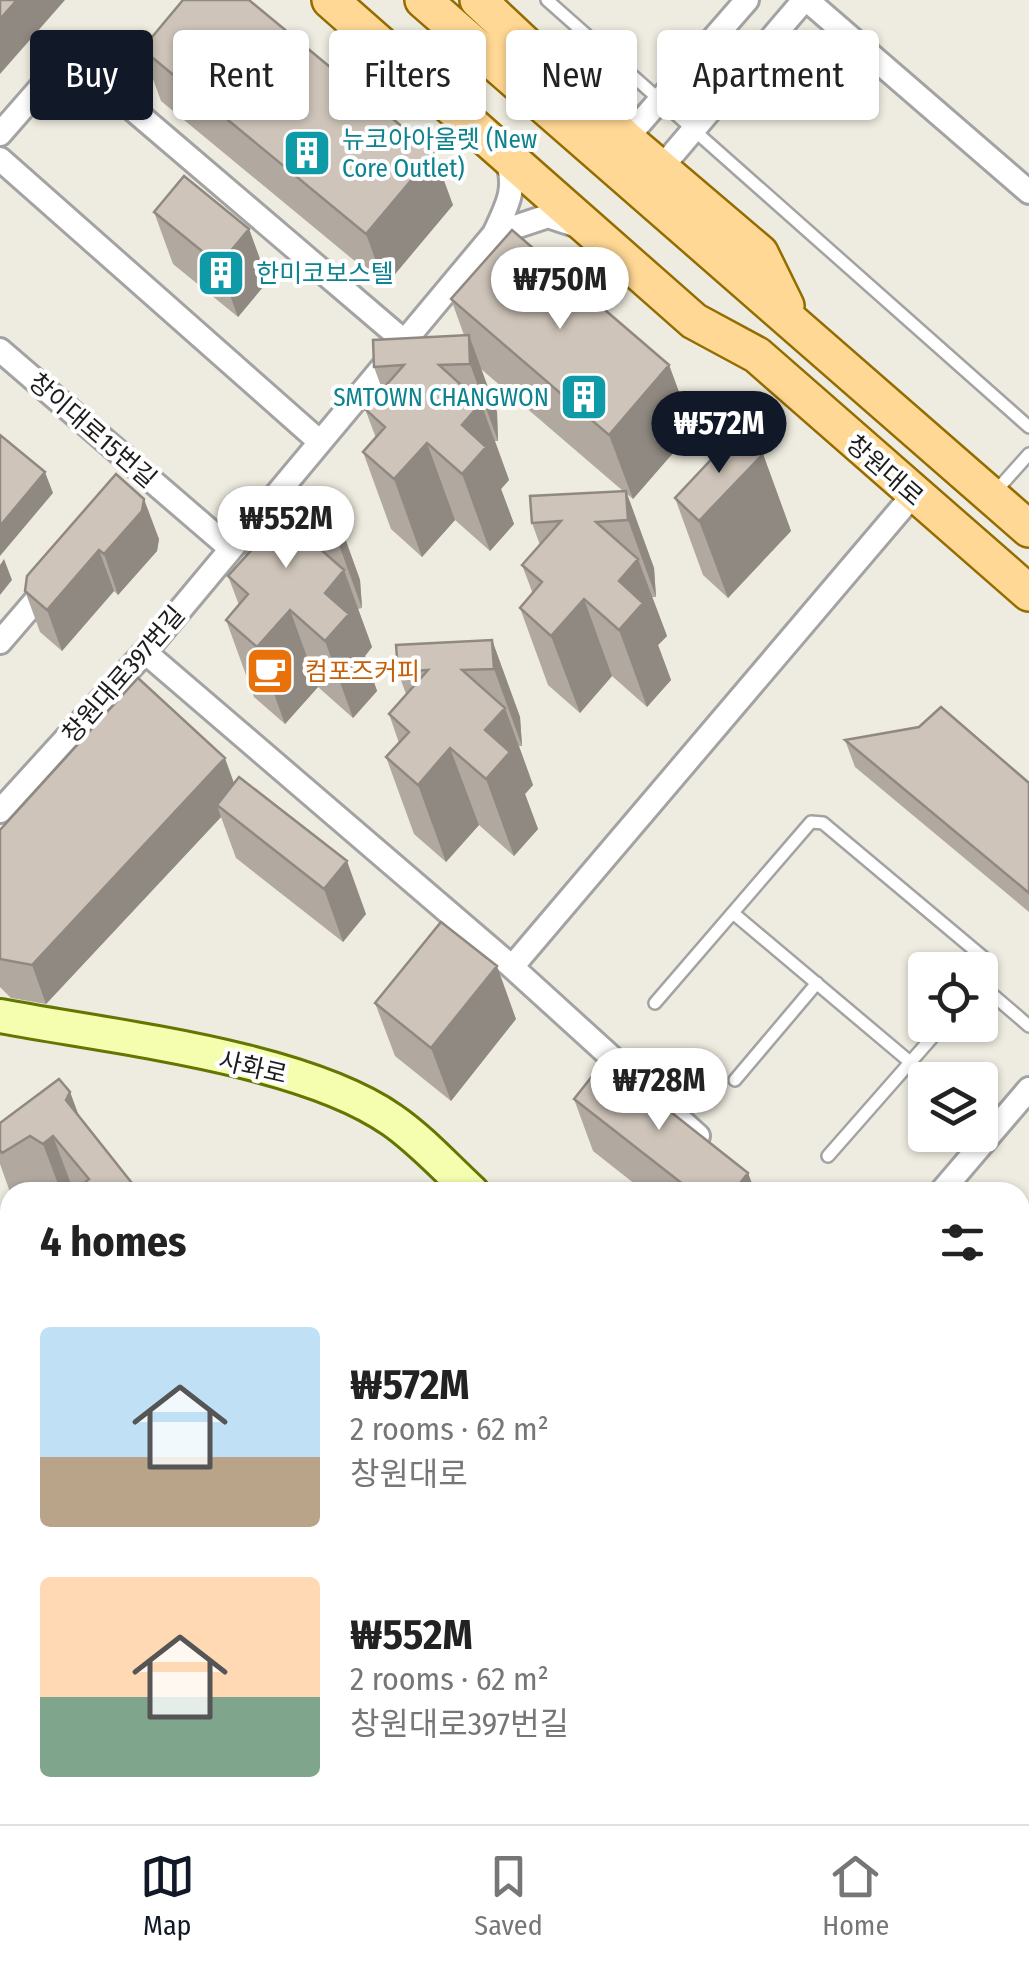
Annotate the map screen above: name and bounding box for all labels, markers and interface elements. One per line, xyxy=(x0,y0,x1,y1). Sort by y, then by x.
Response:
chip: Buy xyxy=(30,30,153,120)
chip: Rent xyxy=(173,30,309,120)
chip: Filters xyxy=(329,30,486,120)
chip: New xyxy=(506,30,637,120)
chip: Apartment xyxy=(657,30,879,120)
place label: 뉴코아아울렛 (New Core Outlet) xyxy=(342,125,537,184)
building icon: 뉴코아아울렛 (New Core Outlet) xyxy=(281,127,333,179)
building icon: 한미코보스텔 xyxy=(195,247,247,299)
pin: ₩750M xyxy=(490,247,630,332)
place label: 한미코보스텔 xyxy=(256,259,394,289)
text: ₩750M xyxy=(513,260,607,298)
street label: 창이대로15번길 xyxy=(22,367,162,494)
building icon: SMTOWN CHANGWON xyxy=(558,371,610,423)
place label: SMTOWN CHANGWON xyxy=(333,383,549,413)
pin: ₩572M xyxy=(649,391,789,476)
text: ₩572M xyxy=(673,404,765,442)
street label: 창원대로 xyxy=(840,429,929,512)
pin: ₩552M xyxy=(216,486,356,571)
text: ₩552M xyxy=(239,499,333,537)
street label: 창원대로397번길 xyxy=(56,600,191,749)
cafe icon: 컴포즈커피 xyxy=(244,645,296,697)
place label: 컴포즈커피 xyxy=(305,657,420,687)
map controls xyxy=(908,952,998,1152)
button: locate xyxy=(908,952,998,1042)
street label: 사화로 xyxy=(216,1046,290,1090)
pin: ₩728M xyxy=(589,1048,729,1133)
text: ₩728M xyxy=(612,1061,706,1099)
button: layers xyxy=(908,1062,998,1152)
icon: filters xyxy=(935,1215,990,1270)
text: 4 homes xyxy=(40,1217,187,1267)
text: ₩572M xyxy=(350,1360,470,1410)
icon: home xyxy=(120,1367,240,1487)
text: 2 rooms · 62 m² xyxy=(350,1410,549,1448)
text: 창원대로 xyxy=(350,1455,468,1493)
text: ₩552M xyxy=(350,1610,473,1660)
icon: home xyxy=(120,1617,240,1737)
text: 2 rooms · 62 m² xyxy=(350,1660,549,1698)
text: 창원대로397번길 xyxy=(350,1705,569,1743)
tab: Map xyxy=(140,1849,195,1942)
tab: Saved xyxy=(474,1849,543,1942)
tab: Home xyxy=(822,1849,889,1942)

